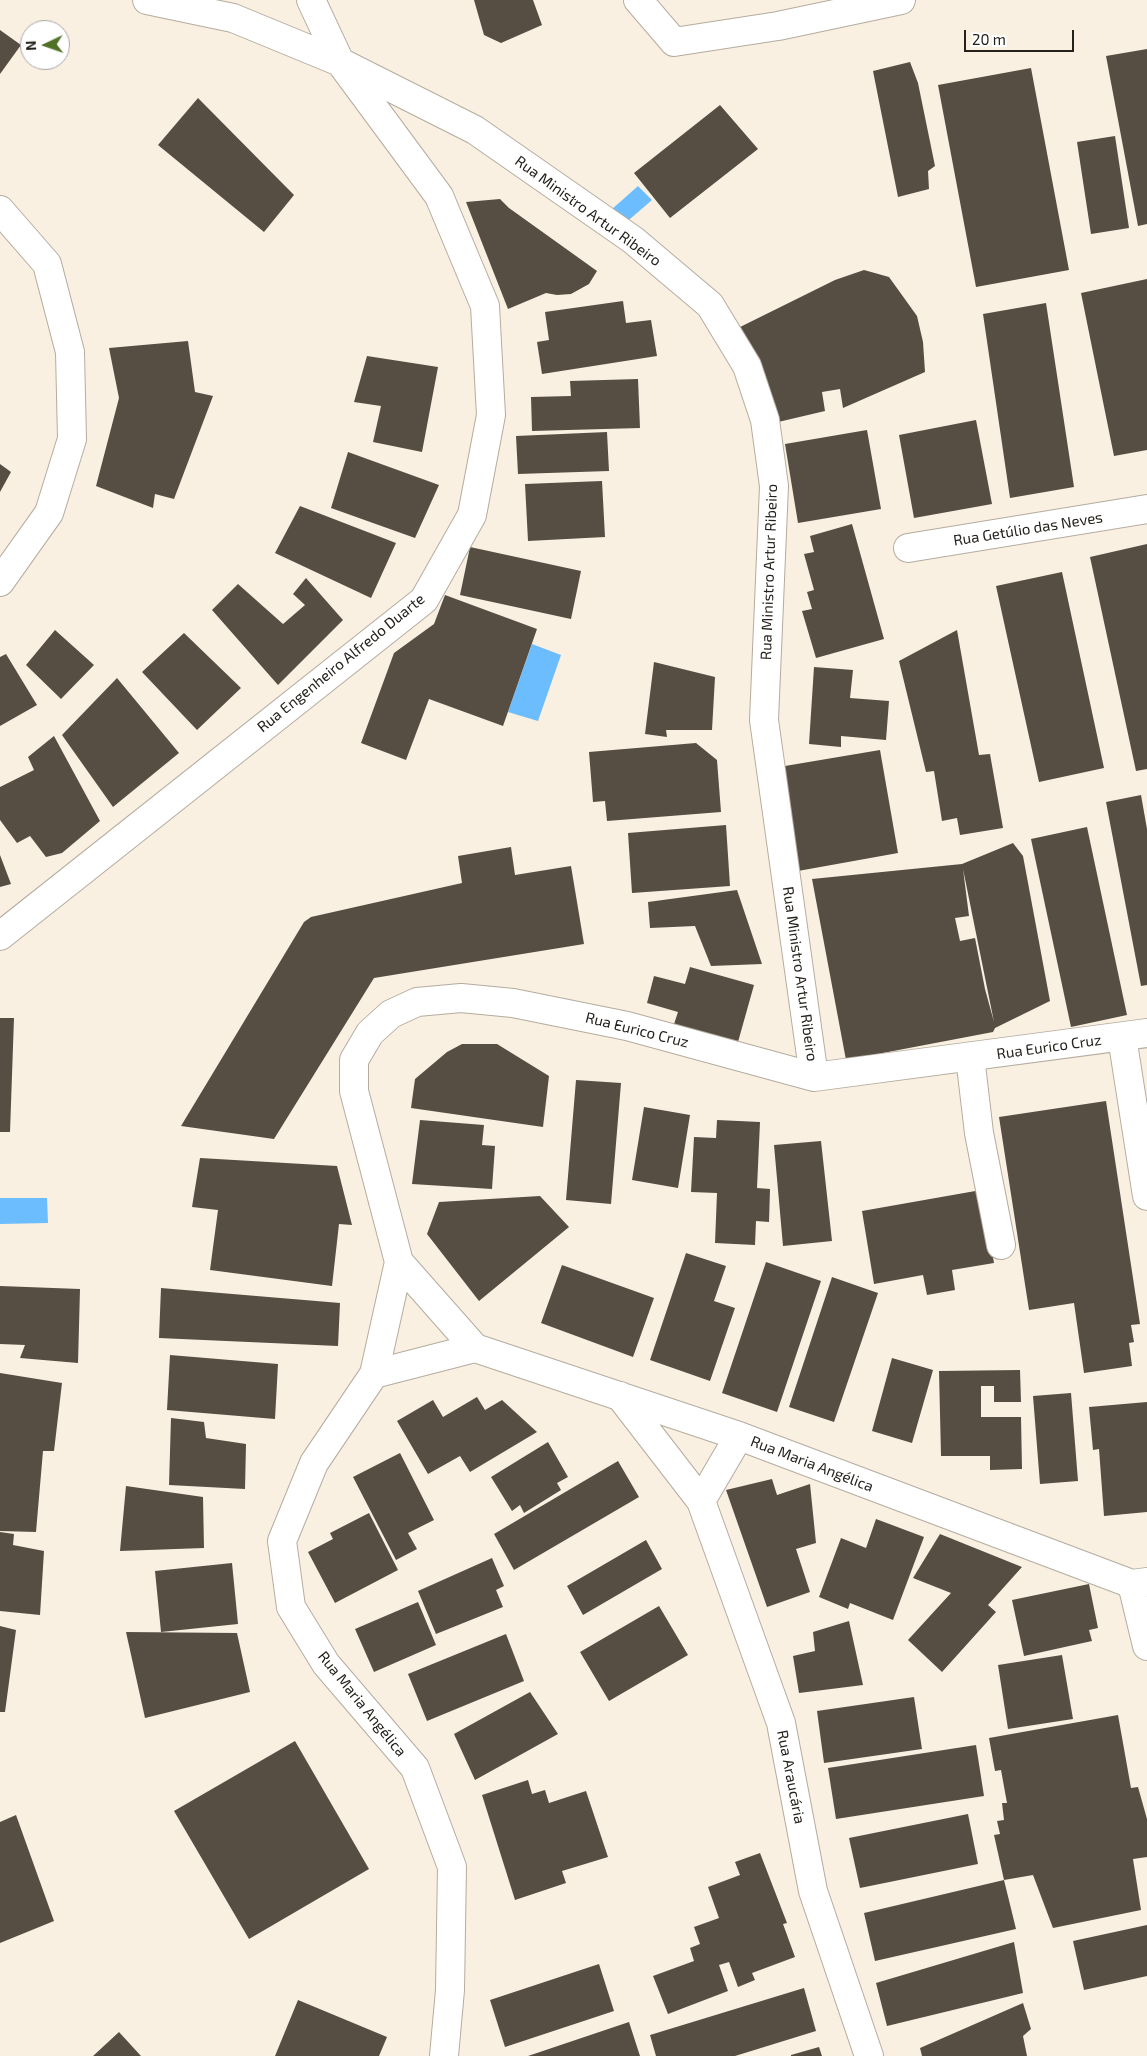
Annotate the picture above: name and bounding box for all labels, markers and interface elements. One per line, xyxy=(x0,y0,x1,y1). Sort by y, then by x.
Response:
north arrow xyxy=(20,20,70,70)
scale bar xyxy=(967,20,1077,52)
text: 20 m xyxy=(972,30,1006,48)
text: N xyxy=(22,40,39,51)
street label: Rua Ministro Artur Ribeiro xyxy=(511,152,665,270)
street label: Rua Ministro Artur Ribeiro xyxy=(757,484,781,660)
street label: Rua Getúlio das Neves xyxy=(952,508,1104,550)
street label: Rua Engenheiro Alfredo Duarte xyxy=(254,590,428,736)
street label: Rua Ministro Artur Ribeiro xyxy=(779,885,821,1063)
street label: Rua Eurico Cruz xyxy=(583,1008,691,1052)
street label: Rua Eurico Cruz xyxy=(995,1031,1103,1063)
street label: Rua Maria Angélica xyxy=(748,1432,876,1496)
street label: Rua Maria Angélica xyxy=(314,1648,410,1760)
street label: Rua Araucária xyxy=(773,1729,809,1825)

